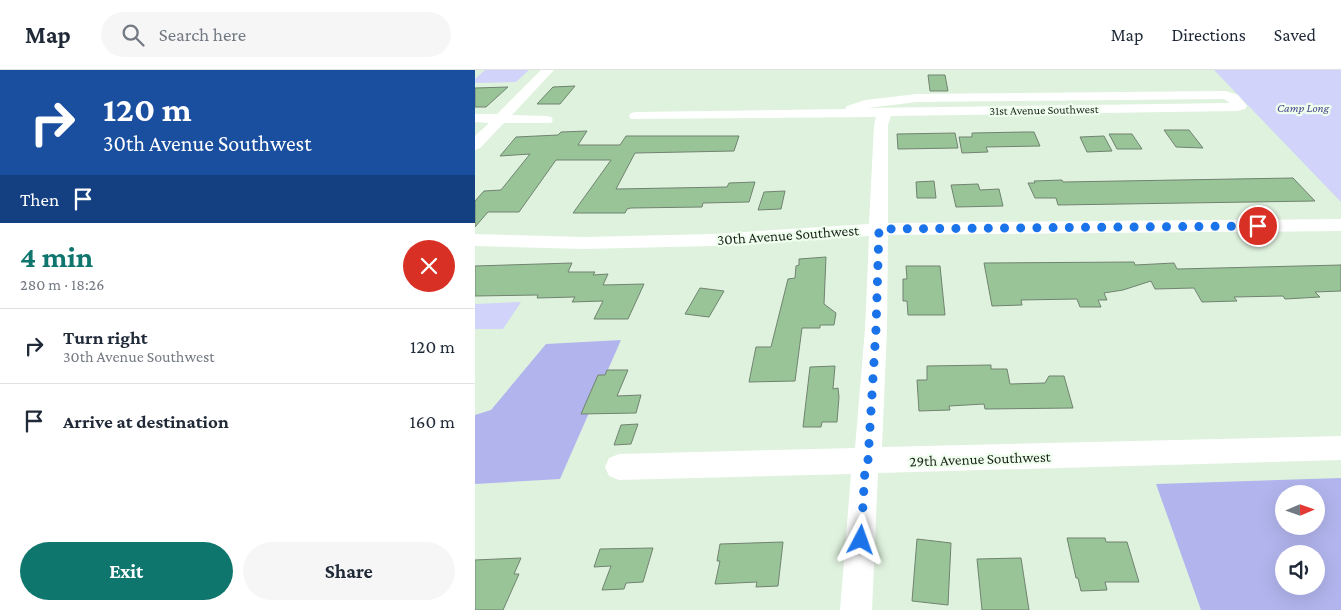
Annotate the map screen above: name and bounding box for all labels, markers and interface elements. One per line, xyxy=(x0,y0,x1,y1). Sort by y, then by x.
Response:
search box xyxy=(101,12,451,57)
text: Map xyxy=(25,21,71,48)
icon: search xyxy=(119,21,147,49)
text: Search here xyxy=(159,24,246,45)
text: Map xyxy=(1111,25,1143,45)
text: Directions xyxy=(1171,25,1246,45)
text: Saved xyxy=(1274,25,1316,45)
icon: right xyxy=(20,90,85,155)
text: 120 m xyxy=(103,90,192,129)
park label: Camp Long xyxy=(1277,101,1330,115)
street label: 31st Avenue Southwest xyxy=(989,102,1100,118)
text: 30th Avenue Southwest xyxy=(103,131,312,156)
icon: arrive xyxy=(69,185,97,213)
text: Then xyxy=(20,189,59,210)
pin xyxy=(1237,205,1279,247)
icon: arrive xyxy=(1244,212,1272,240)
street label: 30th Avenue Southwest xyxy=(717,222,861,248)
text: 4 min xyxy=(20,240,93,273)
button: close xyxy=(403,240,455,292)
text: 280 m · 18:26 xyxy=(20,276,104,293)
text: Turn right xyxy=(63,327,148,348)
icon: right xyxy=(20,332,48,360)
text: 120 m xyxy=(410,336,455,357)
text: 30th Avenue Southwest xyxy=(63,348,215,365)
icon: arrive xyxy=(20,407,48,435)
text: Arrive at destination xyxy=(63,411,229,432)
text: 160 m xyxy=(409,411,455,432)
street label: 29th Avenue Southwest xyxy=(909,449,1052,469)
north arrow xyxy=(1275,485,1325,535)
map controls xyxy=(1275,485,1325,595)
position arrow xyxy=(834,513,886,565)
button: Exit xyxy=(20,542,233,600)
button: Share xyxy=(243,542,455,600)
button: sound xyxy=(1275,545,1325,595)

